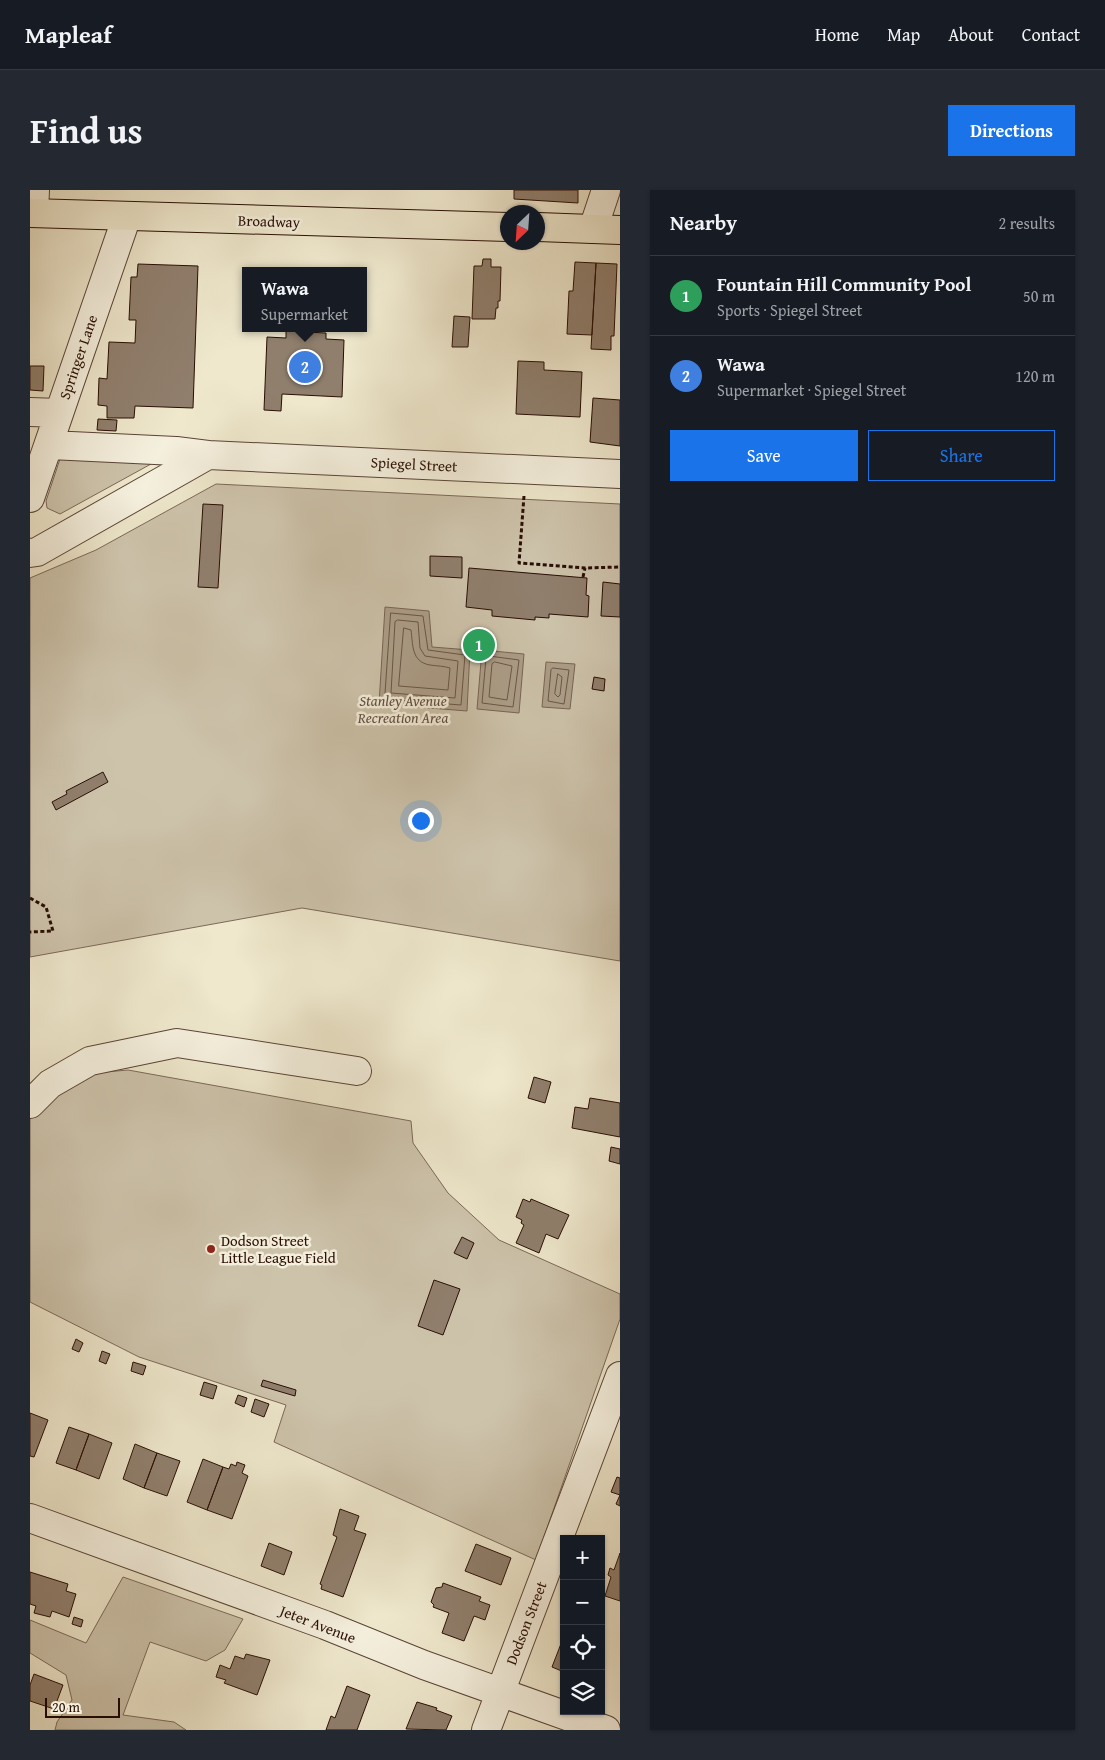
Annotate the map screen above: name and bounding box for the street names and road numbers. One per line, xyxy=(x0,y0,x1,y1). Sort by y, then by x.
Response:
street label: Broadway xyxy=(238,209,301,233)
street label: Springer Lane xyxy=(54,312,102,402)
street label: Spiegel Street xyxy=(370,451,459,477)
street label: Dodson Street xyxy=(500,1577,552,1668)
street label: Jeter Avenue xyxy=(275,1599,359,1648)

